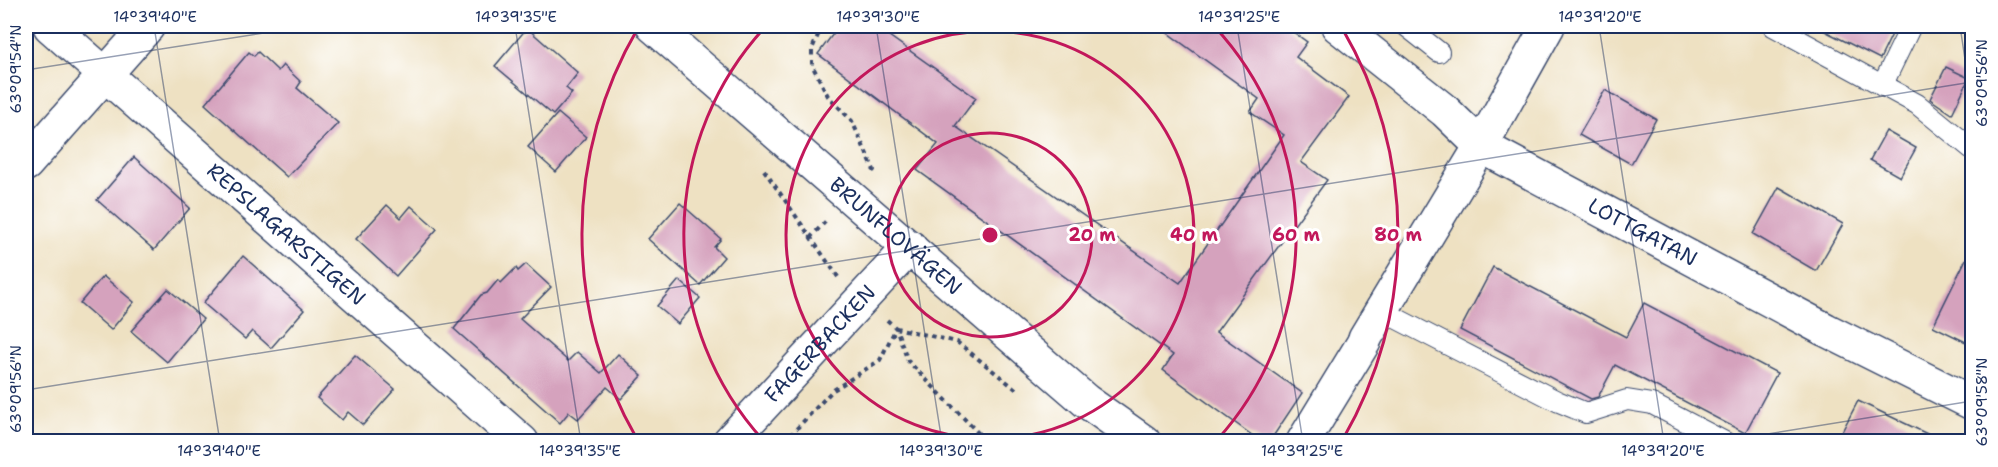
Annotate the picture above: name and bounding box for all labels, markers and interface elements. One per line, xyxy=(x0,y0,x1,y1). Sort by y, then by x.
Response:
text: 14°39'40"E xyxy=(113,7,197,27)
text: 14°39'35"E xyxy=(475,7,557,27)
text: 14°39'30"E xyxy=(836,7,920,27)
text: 14°39'25"E xyxy=(1198,7,1280,27)
text: 14°39'20"E xyxy=(1558,7,1642,27)
text: 63°09'54"N xyxy=(6,25,26,113)
text: 63°09'56"N xyxy=(1972,39,1992,127)
street label: REPSLAGARSTIGEN xyxy=(201,157,372,312)
street label: BRUNFLOVÄGEN xyxy=(823,171,968,301)
street label: LOTTGATAN xyxy=(1583,192,1702,273)
text: 20 m xyxy=(1068,223,1116,247)
text: 40 m xyxy=(1170,223,1218,247)
text: 60 m xyxy=(1272,223,1320,247)
text: 80 m xyxy=(1374,223,1422,247)
centre of rings xyxy=(980,225,1000,245)
street label: FAGERBACKEN xyxy=(758,279,882,409)
text: 63°09'56"N xyxy=(6,345,26,433)
text: 63°09'58"N xyxy=(1972,358,1992,446)
text: 14°39'40"E xyxy=(177,441,261,461)
text: 14°39'35"E xyxy=(539,441,621,461)
text: 14°39'30"E xyxy=(899,441,983,461)
text: 14°39'25"E xyxy=(1261,441,1343,461)
text: 14°39'20"E xyxy=(1621,441,1705,461)

